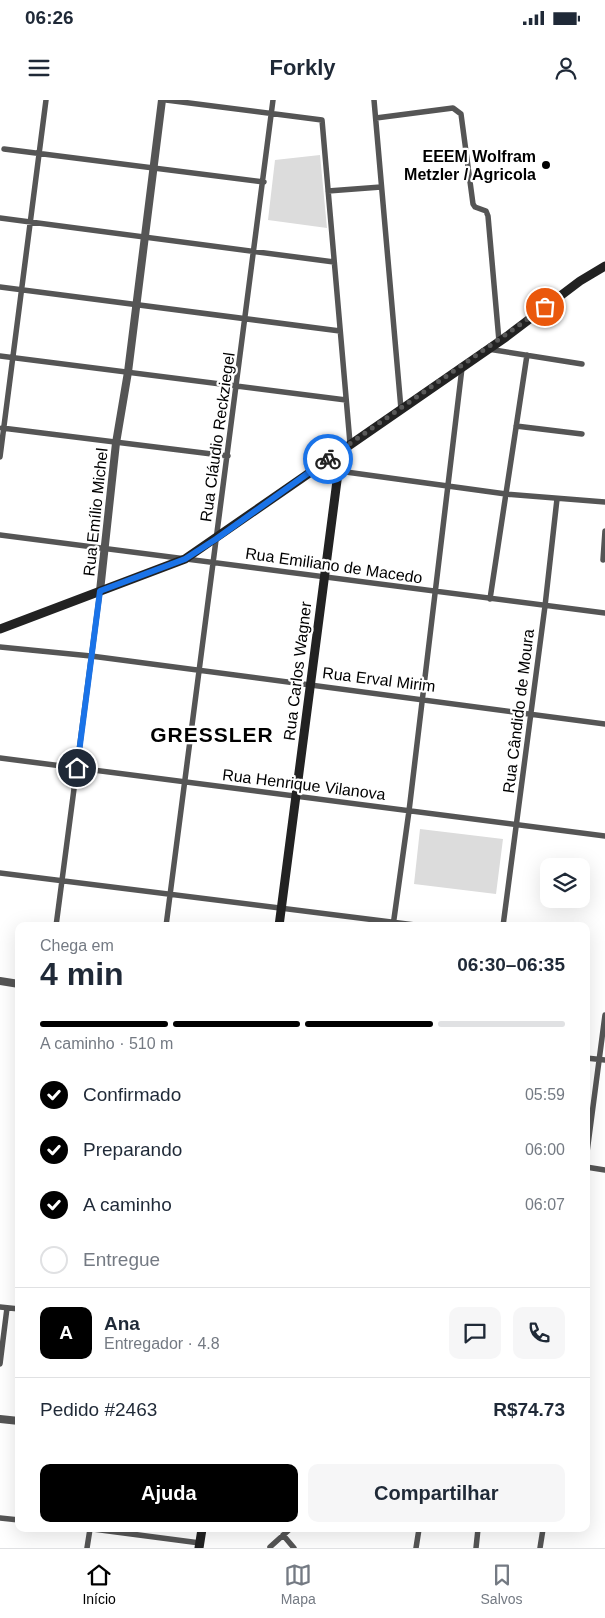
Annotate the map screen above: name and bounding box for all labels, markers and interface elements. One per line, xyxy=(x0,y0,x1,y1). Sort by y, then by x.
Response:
text: 06:26 xyxy=(25,7,74,28)
icon: menu xyxy=(25,54,53,82)
icon: person xyxy=(552,54,580,82)
text: Forkly xyxy=(269,55,336,80)
place label: EEEM Wolfram Metzler / Agricola xyxy=(404,148,536,183)
marker: EEEM Wolfram Metzler / Agricola xyxy=(540,159,552,171)
pin xyxy=(524,286,566,328)
icon: bag xyxy=(531,293,559,321)
street label: Rua Cláudio Reckziegel xyxy=(197,351,238,523)
courier xyxy=(303,434,353,484)
icon: bike xyxy=(314,445,342,473)
street label: Rua Emílio Michel xyxy=(80,447,111,577)
street label: Rua Emiliano de Macedo xyxy=(244,545,424,586)
street label: Rua Carlos Wagner xyxy=(281,600,315,742)
street label: Rua Cândido de Moura xyxy=(500,628,537,794)
street label: Rua Erval Mirim xyxy=(321,664,436,695)
district label: GRESSLER xyxy=(150,723,274,746)
pin xyxy=(56,747,98,789)
icon: home xyxy=(63,754,91,782)
street label: Rua Henrique Vilanova xyxy=(221,766,387,803)
map controls xyxy=(540,858,590,908)
button: layers xyxy=(540,858,590,908)
text: Chega em xyxy=(40,937,114,954)
text: 06:30–06:35 xyxy=(457,954,565,975)
text: 4 min xyxy=(40,956,124,992)
text: A caminho · 510 m xyxy=(40,1035,173,1052)
icon: check xyxy=(40,1081,68,1109)
text: Confirmado xyxy=(83,1084,181,1105)
text: 05:59 xyxy=(525,1086,565,1103)
icon: check xyxy=(40,1136,68,1164)
text: Preparando xyxy=(83,1139,182,1160)
text: 06:00 xyxy=(525,1141,565,1158)
icon: check xyxy=(40,1191,68,1219)
text: A caminho xyxy=(83,1194,172,1215)
text: 06:07 xyxy=(525,1196,565,1213)
text: Entregue xyxy=(83,1249,160,1270)
button: chat xyxy=(449,1307,501,1359)
button: phone xyxy=(513,1307,565,1359)
text: Ana xyxy=(104,1313,140,1334)
text: A xyxy=(59,1322,73,1343)
text: Entregador · 4.8 xyxy=(104,1335,220,1352)
text: Pedido #2463 xyxy=(40,1399,157,1420)
text: R$74.73 xyxy=(493,1399,565,1420)
button: Ajuda xyxy=(40,1464,298,1522)
button: Compartilhar xyxy=(308,1464,565,1522)
tab: Início xyxy=(82,1561,116,1607)
tab: Mapa xyxy=(281,1561,316,1607)
tab: Salvos xyxy=(481,1561,523,1607)

